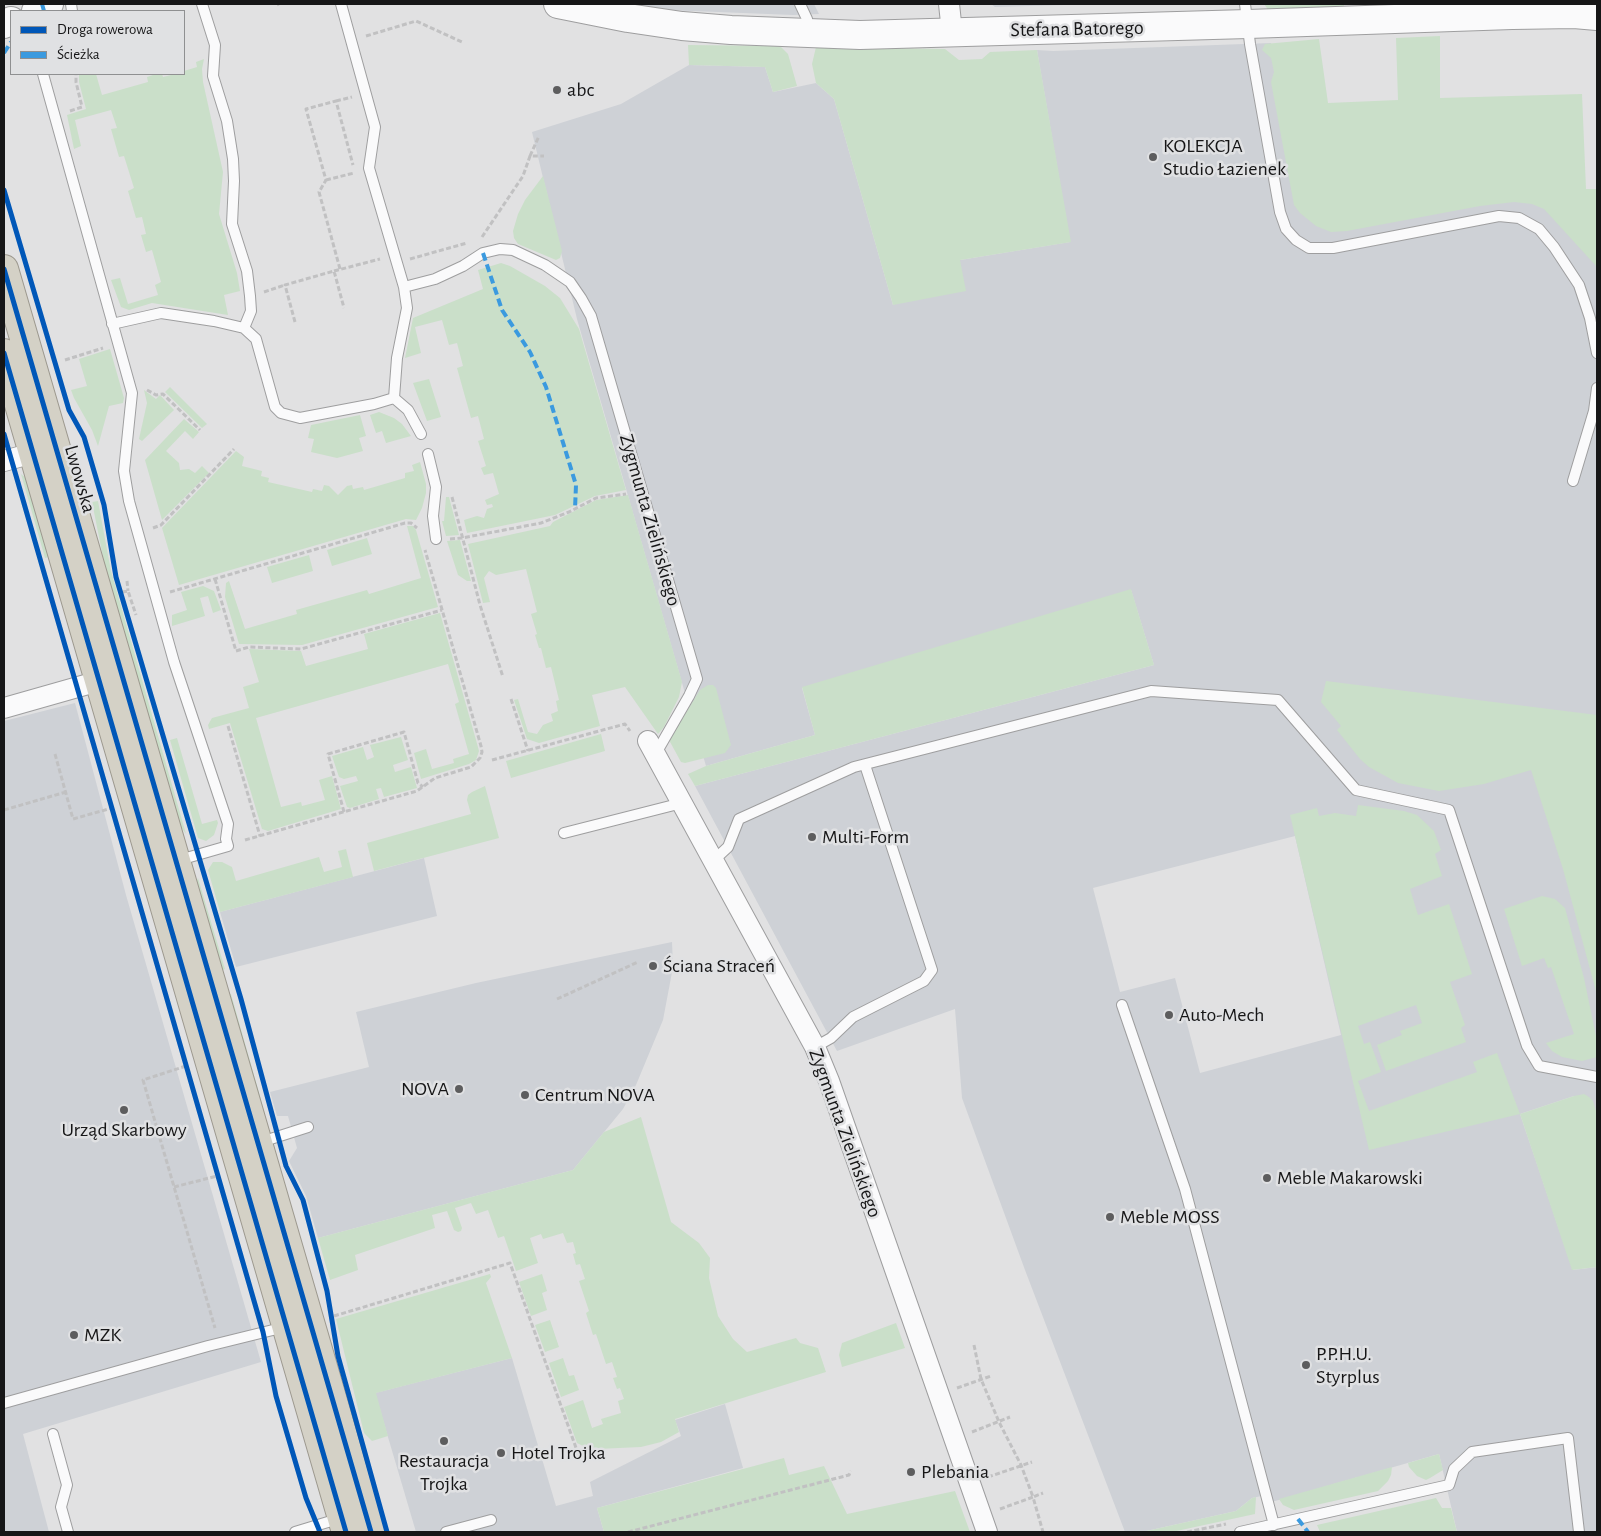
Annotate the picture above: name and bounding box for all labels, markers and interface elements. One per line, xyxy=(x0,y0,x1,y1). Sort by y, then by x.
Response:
legend xyxy=(10,10,185,75)
street label: Stefana Batorego xyxy=(1010,16,1144,42)
text: Droga rowerowa xyxy=(57,22,153,37)
text: Ścieżka xyxy=(57,47,100,62)
place label: abc xyxy=(567,78,594,102)
marker: abc xyxy=(551,84,563,96)
place label: KOLEKCJA Studio Łazienek xyxy=(1163,134,1286,181)
marker: KOLEKCJA Studio Łazienek xyxy=(1147,151,1159,163)
street label: Zygmunta Zielińskiego xyxy=(614,431,686,609)
street label: Lwowska xyxy=(59,442,101,516)
place label: Multi-Form xyxy=(822,825,909,849)
marker: Multi-Form xyxy=(806,831,818,843)
place label: Ściana Straceń xyxy=(663,954,775,978)
marker: Ściana Straceń xyxy=(647,960,659,972)
place label: Auto-Mech xyxy=(1179,1003,1265,1027)
marker: Auto-Mech xyxy=(1163,1009,1175,1021)
street label: Zygmunta Zielińskiego xyxy=(803,1045,887,1221)
place label: NOVA xyxy=(401,1077,449,1101)
marker: NOVA xyxy=(453,1083,465,1095)
place label: Centrum NOVA xyxy=(535,1083,655,1107)
marker: Centrum NOVA xyxy=(519,1089,531,1101)
marker: Urząd Skarbowy xyxy=(118,1104,130,1116)
place label: Urząd Skarbowy xyxy=(61,1118,187,1142)
place label: Meble Makarowski xyxy=(1277,1166,1423,1190)
marker: Meble Makarowski xyxy=(1261,1172,1273,1184)
place label: Meble MOSS xyxy=(1120,1205,1220,1229)
marker: Meble MOSS xyxy=(1104,1211,1116,1223)
place label: MZK xyxy=(84,1323,121,1347)
marker: MZK xyxy=(68,1329,80,1341)
place label: P.P.H.U. Styrplus xyxy=(1316,1342,1380,1389)
marker: P.P.H.U. Styrplus xyxy=(1300,1359,1312,1371)
marker: Restauracja Trojka xyxy=(438,1435,450,1447)
place label: Hotel Trojka xyxy=(511,1441,606,1465)
marker: Hotel Trojka xyxy=(495,1447,507,1459)
place label: Restauracja Trojka xyxy=(399,1449,489,1496)
place label: Plebania xyxy=(921,1460,989,1484)
marker: Plebania xyxy=(905,1466,917,1478)

